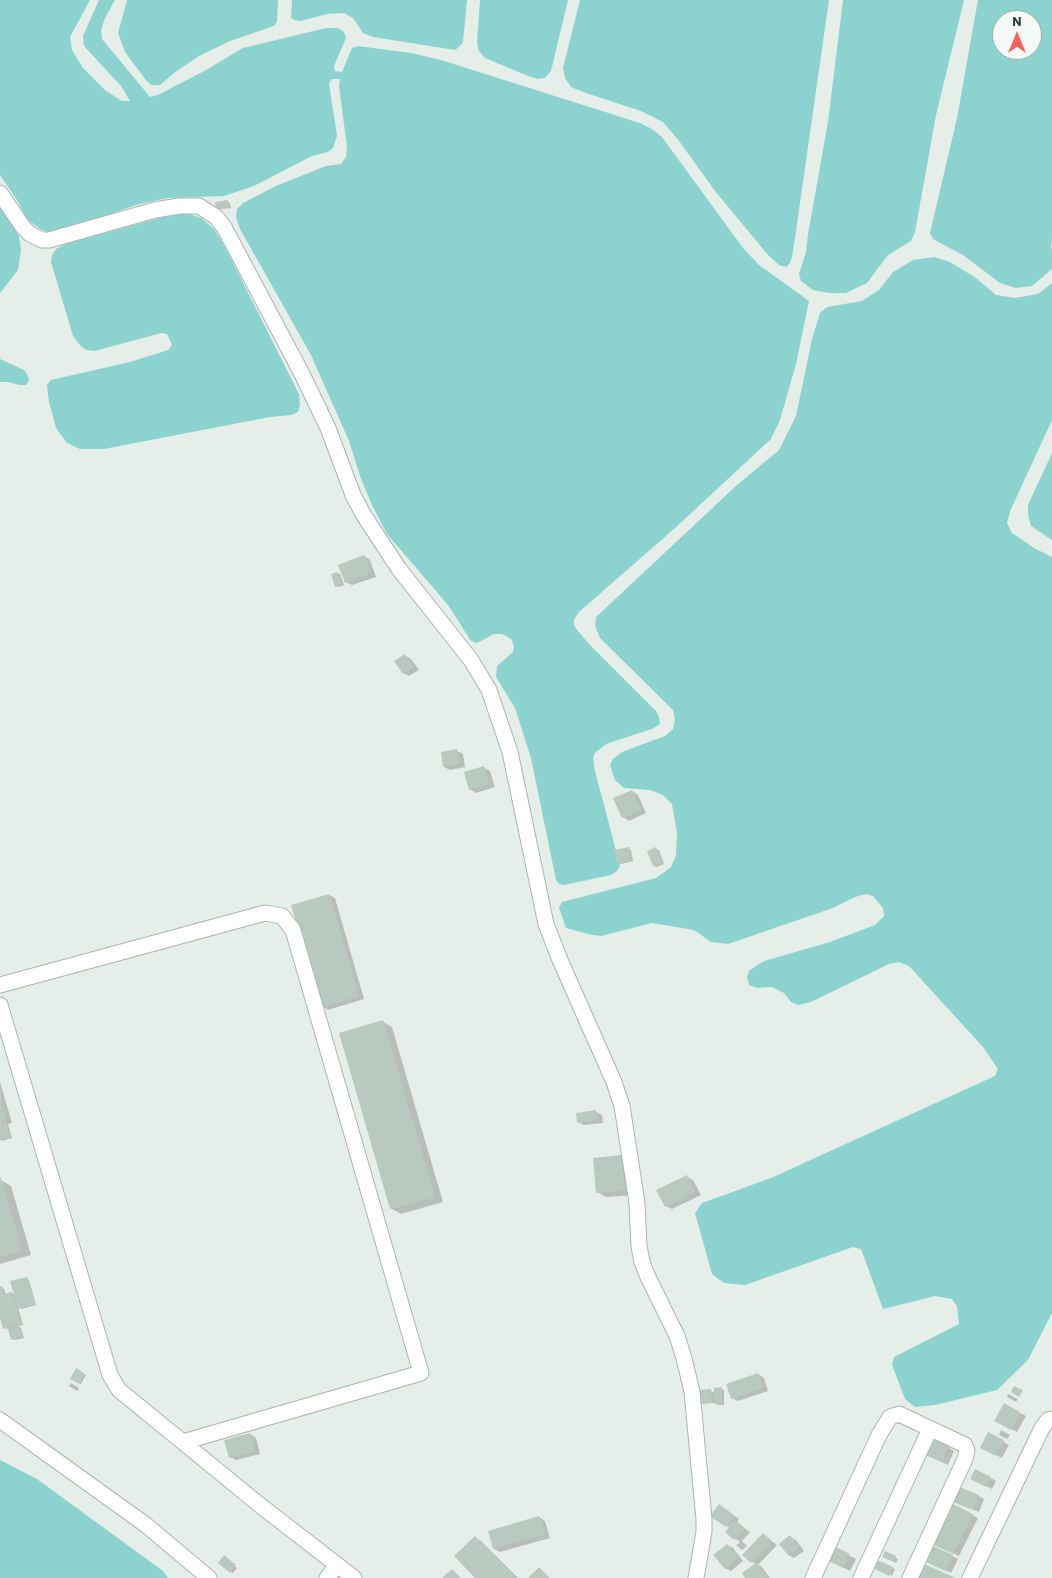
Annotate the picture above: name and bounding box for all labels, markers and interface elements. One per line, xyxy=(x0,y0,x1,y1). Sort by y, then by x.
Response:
north arrow xyxy=(992,10,1042,60)
text: N xyxy=(1012,12,1022,29)

